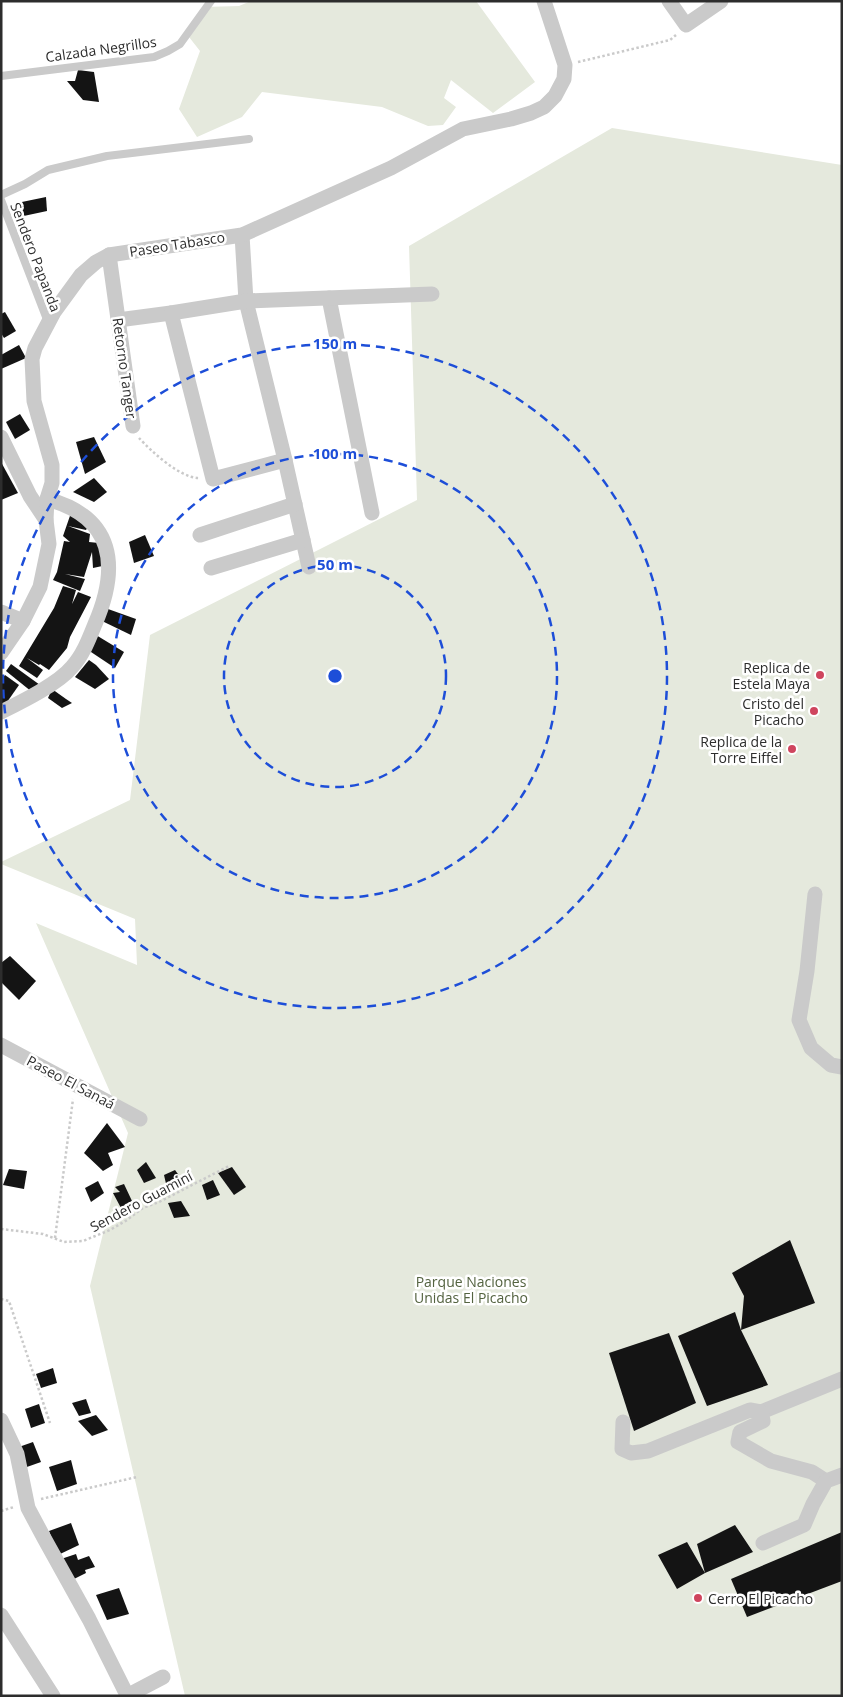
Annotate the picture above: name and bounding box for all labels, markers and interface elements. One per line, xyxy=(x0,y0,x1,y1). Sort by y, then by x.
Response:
street label: Calzada Negrillos xyxy=(44,32,158,66)
street label: Sendero Papanda xyxy=(6,200,66,314)
street label: Paseo Tabasco xyxy=(128,227,226,261)
street label: Retorno Tanger xyxy=(109,316,142,420)
text: 150 m xyxy=(313,333,357,353)
text: 100 m xyxy=(313,443,357,463)
text: 50 m xyxy=(317,554,353,574)
place label: Replica de Estela Maya xyxy=(733,658,810,693)
centre of rings xyxy=(326,667,344,685)
marker: Replica de Estela Maya xyxy=(814,669,826,681)
place label: Cristo del Picacho xyxy=(742,694,804,729)
marker: Cristo del Picacho xyxy=(808,705,820,717)
place label: Replica de la Torre Eiffel xyxy=(700,732,782,767)
marker: Replica de la Torre Eiffel xyxy=(786,743,798,755)
street label: Paseo El Sanaá xyxy=(24,1051,118,1113)
street label: Sendero Guaminí xyxy=(86,1166,196,1236)
park label: Parque Naciones Unidas El Picacho xyxy=(414,1272,528,1307)
place label: Cerro El Picacho xyxy=(708,1589,813,1608)
marker: Cerro El Picacho xyxy=(692,1592,704,1604)

